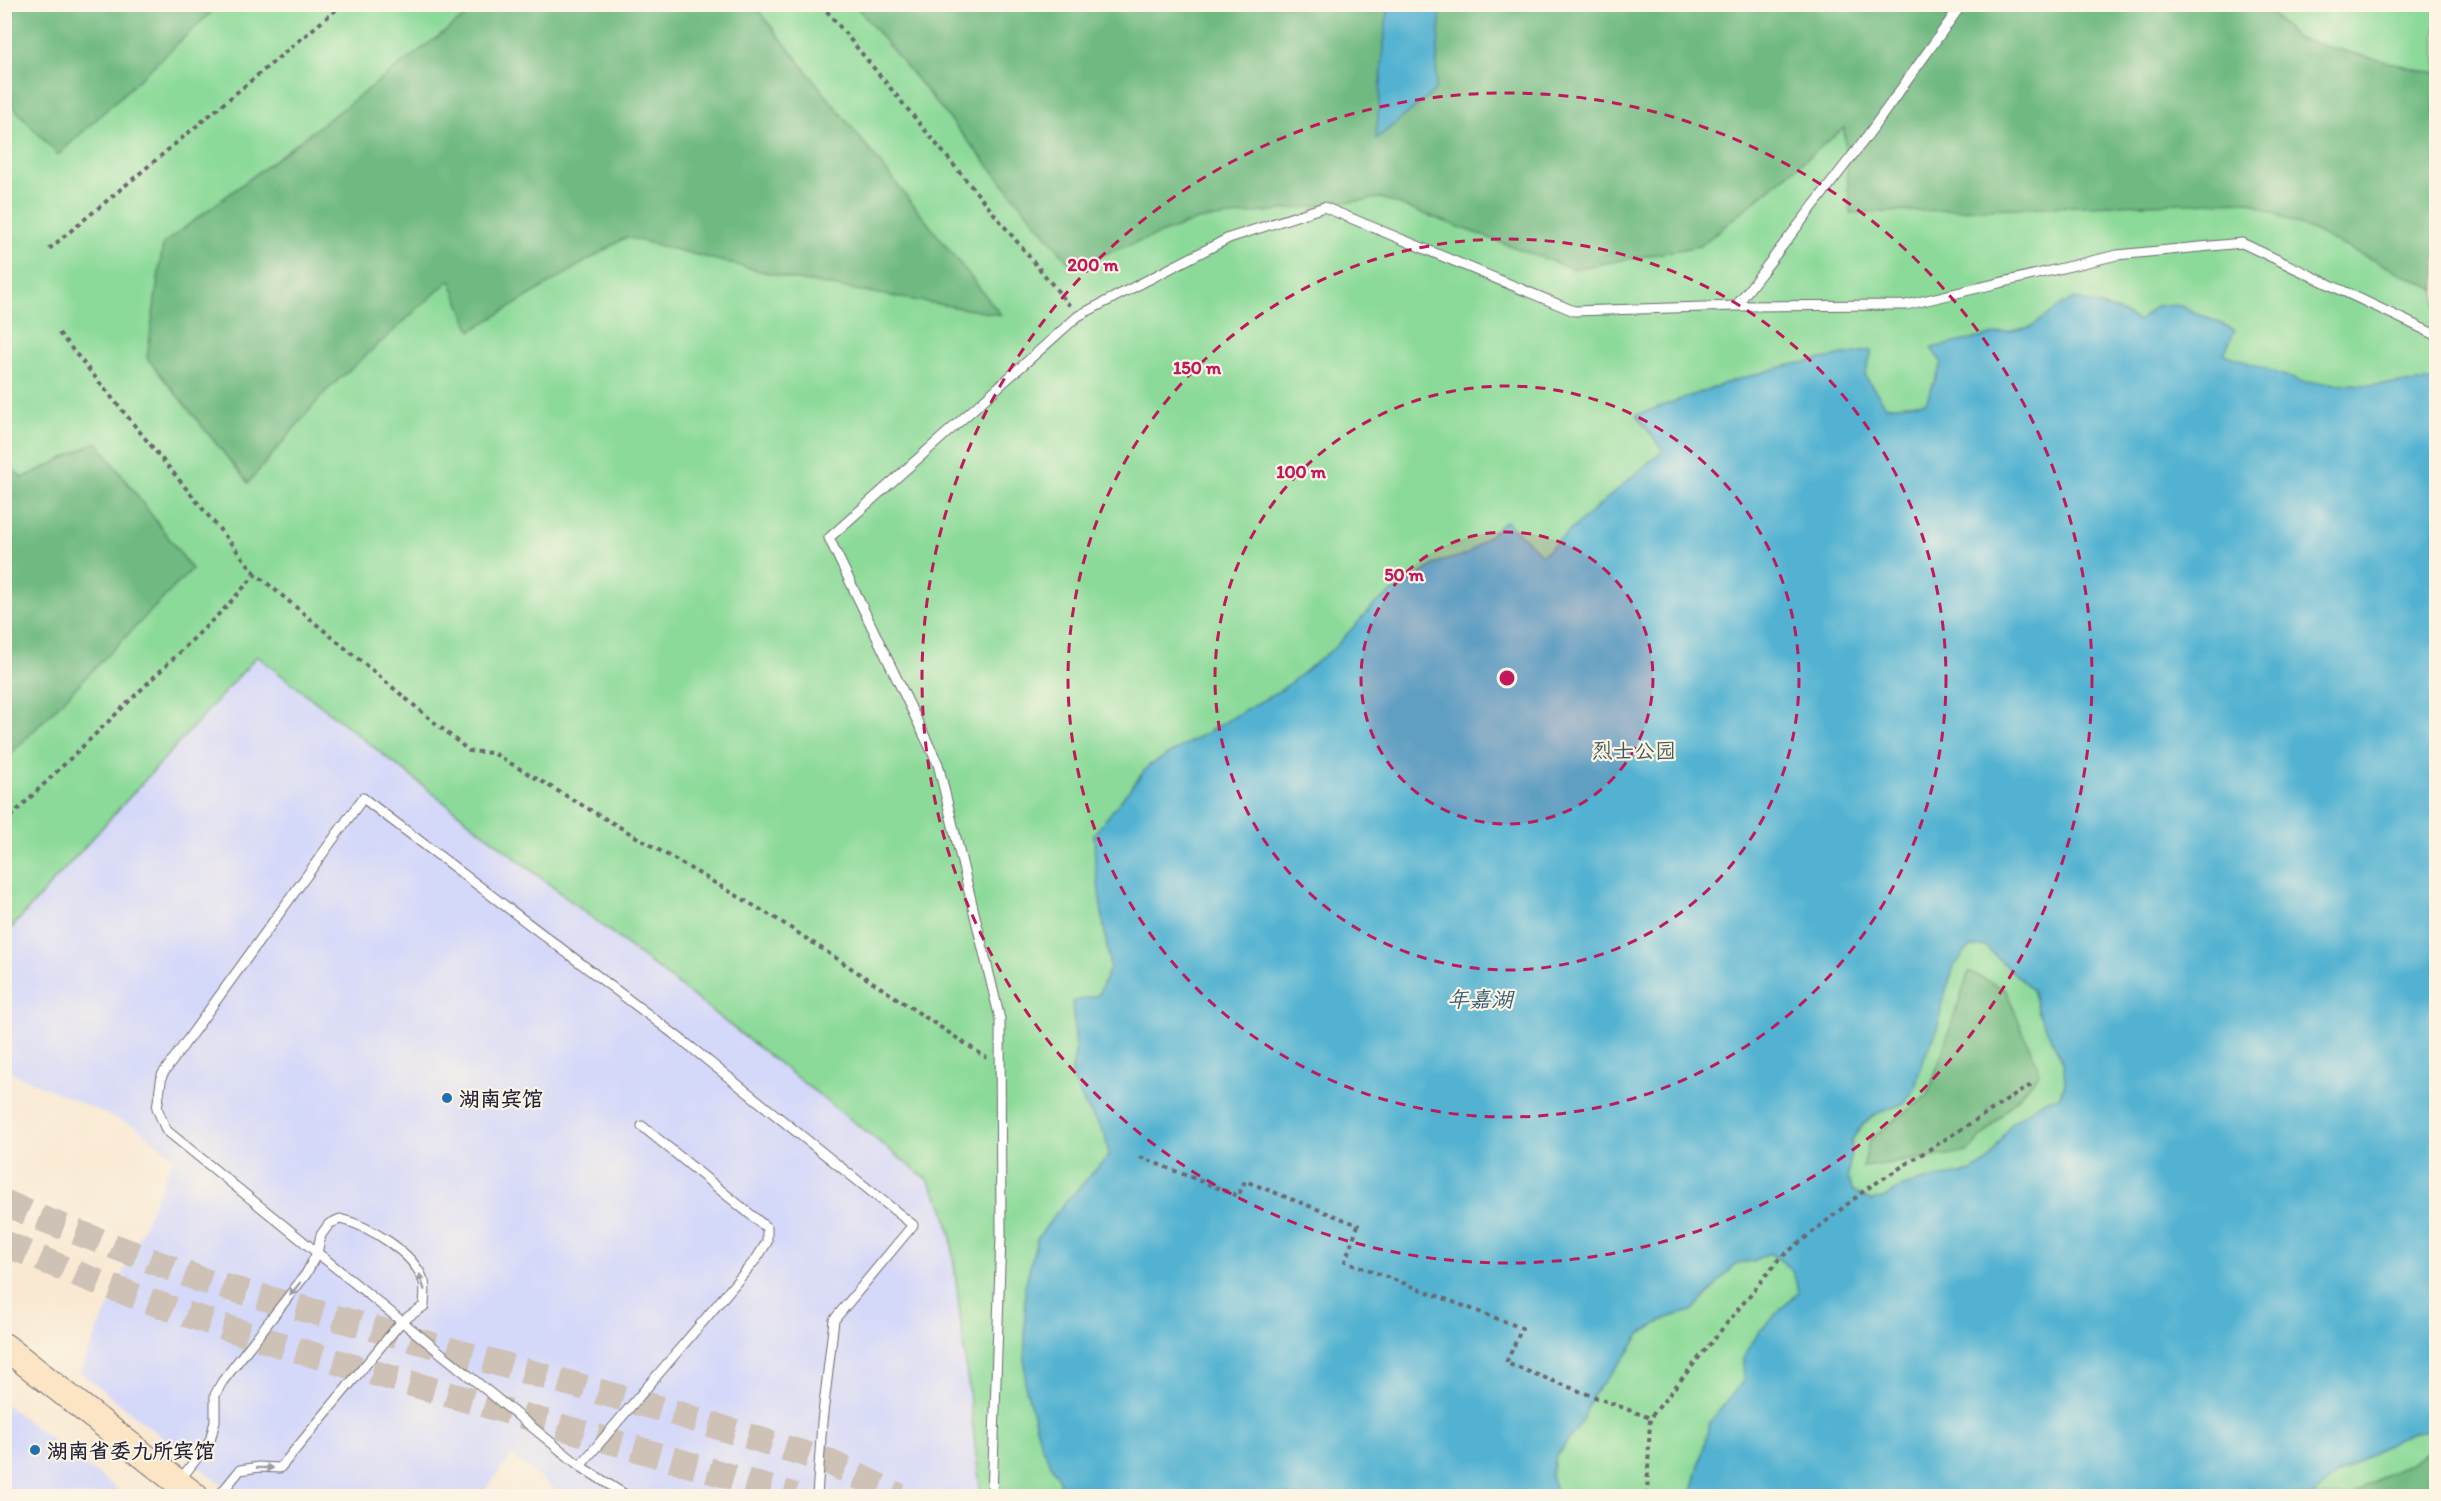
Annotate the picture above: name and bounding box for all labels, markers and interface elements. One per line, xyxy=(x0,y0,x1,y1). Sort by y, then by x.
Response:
text: 200 m xyxy=(1068,254,1119,276)
text: 150 m xyxy=(1173,357,1222,379)
text: 100 m xyxy=(1276,461,1327,483)
text: 50 m xyxy=(1384,564,1425,586)
centre of rings xyxy=(1497,668,1517,688)
park label: 烈士公园 xyxy=(1592,738,1676,763)
water label: 年嘉湖 xyxy=(1447,986,1515,1013)
place label: 湖南宾馆 xyxy=(459,1086,543,1111)
marker: 湖南宾馆 xyxy=(440,1091,454,1105)
one-way arrow xyxy=(417,1273,426,1291)
one-way arrow xyxy=(288,1281,301,1297)
place label: 湖南省委九所宾馆 xyxy=(47,1438,215,1463)
marker: 湖南省委九所宾馆 xyxy=(28,1443,42,1457)
one-way arrow xyxy=(255,1463,274,1472)

